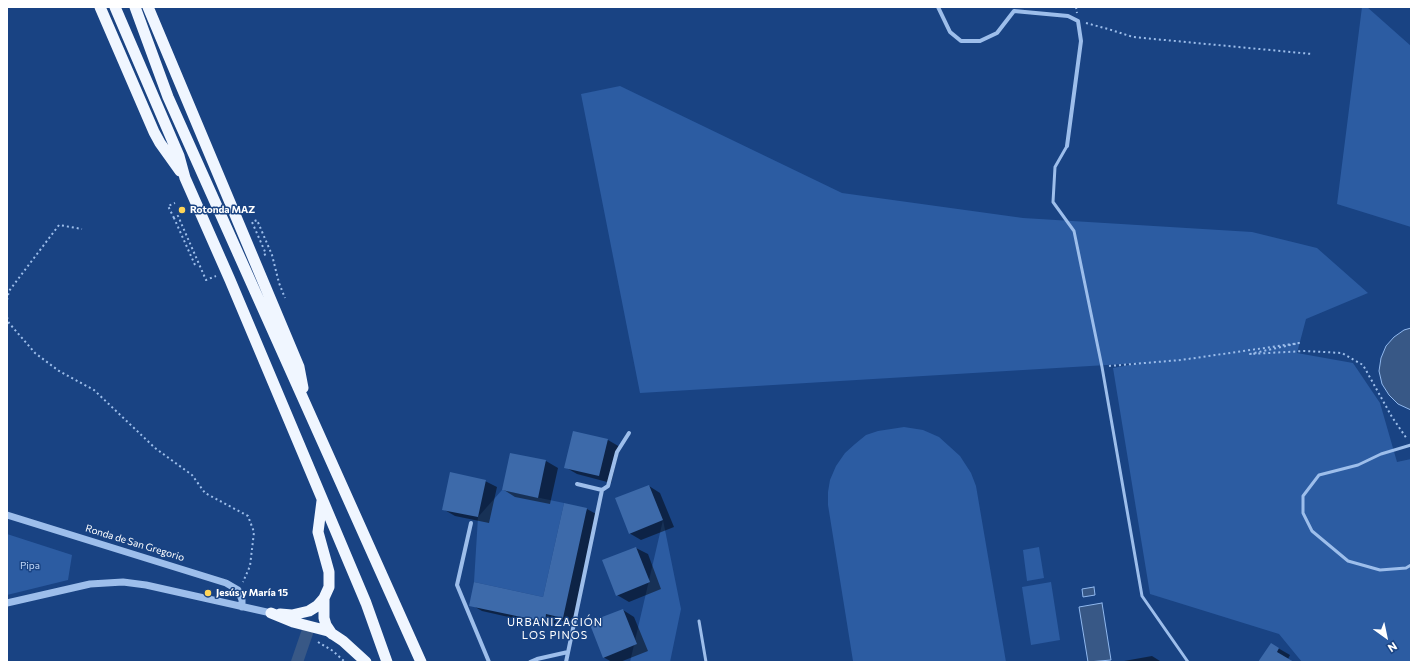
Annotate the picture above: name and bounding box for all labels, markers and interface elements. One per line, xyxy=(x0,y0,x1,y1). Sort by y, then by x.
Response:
place label: Rotonda MAZ xyxy=(190,204,255,216)
marker: Rotonda MAZ xyxy=(177,205,187,215)
street label: Ronda de San Gregorio xyxy=(84,522,186,564)
park label: Pipa xyxy=(20,560,40,572)
place label: Jesús y María 15 xyxy=(216,587,288,599)
marker: Jesús y María 15 xyxy=(203,588,213,598)
district label: URBANIZACIÓN LOS PINOS xyxy=(507,615,603,641)
north arrow xyxy=(1366,617,1406,657)
text: N xyxy=(1386,640,1400,655)

